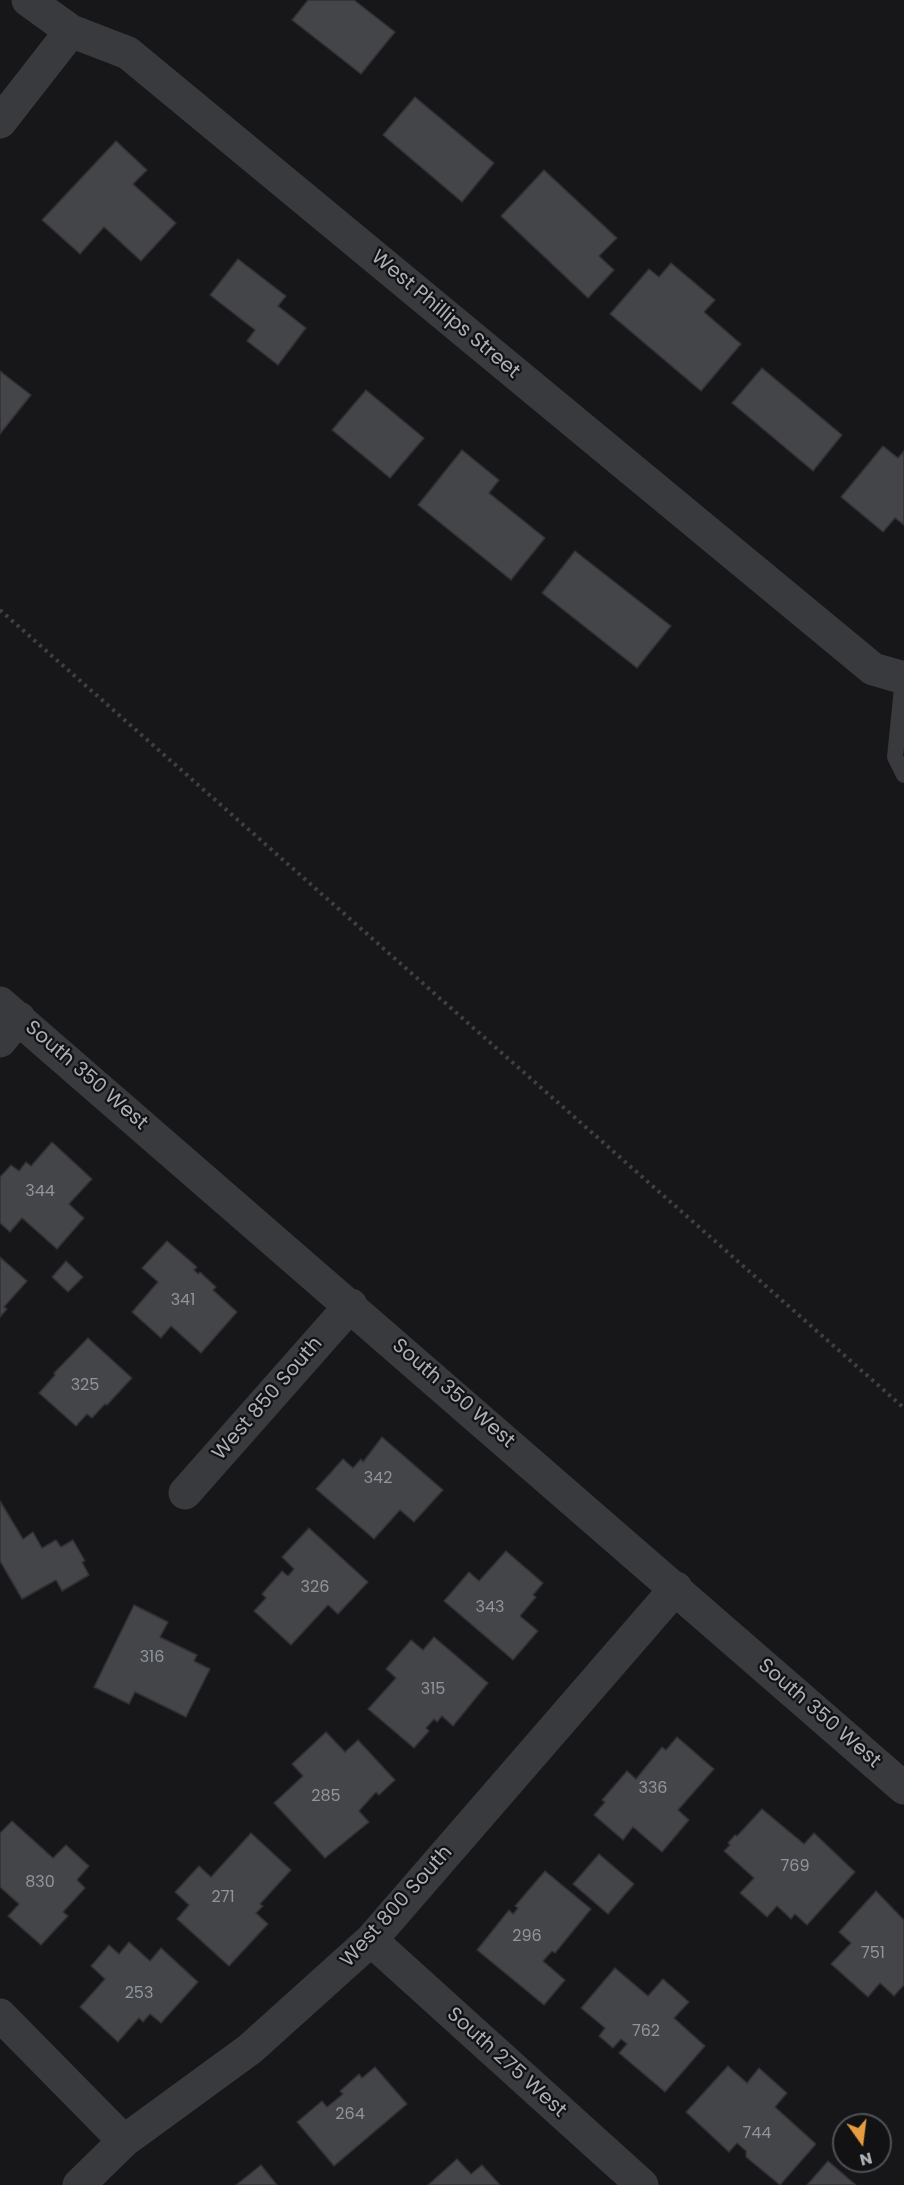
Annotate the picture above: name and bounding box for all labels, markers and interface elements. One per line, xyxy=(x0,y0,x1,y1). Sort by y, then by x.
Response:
street label: West Phillips Street xyxy=(366,246,524,384)
street label: South 350 West xyxy=(20,1016,152,1136)
house number: 344 xyxy=(25,1182,55,1202)
house number: 341 xyxy=(171,1291,195,1311)
street label: West 850 South xyxy=(208,1332,328,1466)
street label: South 350 West xyxy=(387,1334,519,1454)
house number: 325 xyxy=(71,1376,99,1396)
house number: 342 xyxy=(364,1469,392,1489)
house number: 326 xyxy=(301,1578,329,1598)
house number: 343 xyxy=(476,1598,504,1618)
house number: 316 xyxy=(140,1648,164,1668)
street label: South 350 West xyxy=(753,1654,885,1774)
house number: 315 xyxy=(421,1680,445,1700)
house number: 336 xyxy=(638,1779,668,1799)
house number: 285 xyxy=(311,1787,341,1807)
street label: West 800 South xyxy=(336,1841,458,1973)
house number: 769 xyxy=(781,1857,809,1877)
house number: 830 xyxy=(25,1873,55,1893)
house number: 271 xyxy=(211,1888,235,1908)
house number: 296 xyxy=(512,1927,542,1947)
house number: 751 xyxy=(861,1944,885,1964)
house number: 253 xyxy=(125,1984,153,2004)
street label: South 275 West xyxy=(441,2003,571,2123)
house number: 762 xyxy=(632,2022,660,2042)
house number: 264 xyxy=(335,2105,365,2125)
north arrow xyxy=(832,2113,892,2173)
house number: 744 xyxy=(743,2124,771,2144)
text: N xyxy=(857,2146,875,2172)

